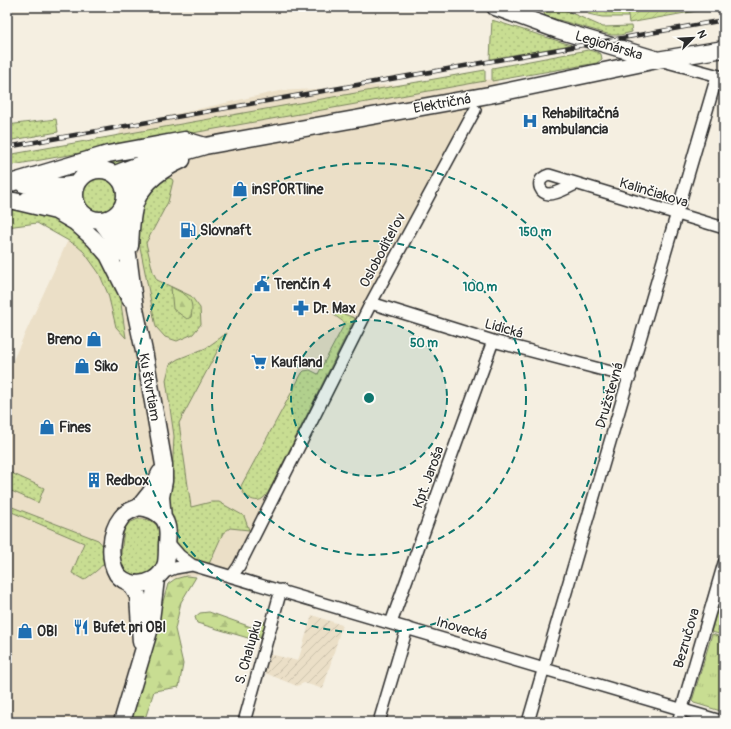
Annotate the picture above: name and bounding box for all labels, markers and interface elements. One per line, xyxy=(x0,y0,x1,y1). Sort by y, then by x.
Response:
north arrow xyxy=(673,18,713,58)
street label: Legionárska xyxy=(573,27,645,64)
text: N xyxy=(694,28,709,41)
street label: Električná xyxy=(412,90,472,117)
place label: Rehabilitačná ambulancia xyxy=(542,105,620,138)
hospital icon: Rehabilitačná ambulancia xyxy=(521,112,539,130)
street label: Kalinčiakova xyxy=(617,174,690,211)
shop icon: inSPORTline xyxy=(231,180,249,198)
place label: inSPORTline xyxy=(252,181,325,198)
street label: Osloboditeľov xyxy=(356,210,409,290)
fuel station icon: Slovnaft xyxy=(179,221,197,239)
place label: Slovnaft xyxy=(200,222,251,239)
text: 150 m xyxy=(519,225,552,240)
public building icon: Trenčín 4 xyxy=(253,275,271,293)
place label: Trenčín 4 xyxy=(273,276,332,293)
text: 100 m xyxy=(463,280,498,295)
pharmacy icon: Dr. Max xyxy=(292,299,310,317)
place label: Dr. Max xyxy=(313,300,356,317)
street label: Lidická xyxy=(483,315,525,342)
shop icon: Breno xyxy=(85,330,103,348)
place label: Breno xyxy=(47,331,82,348)
text: 50 m xyxy=(410,336,438,351)
street label: Ku štvrtiam xyxy=(135,352,164,422)
supermarket icon: Kaufland xyxy=(250,353,268,371)
place label: Kaufland xyxy=(271,354,323,371)
shop icon: Siko xyxy=(73,357,91,375)
place label: Siko xyxy=(94,358,118,375)
street label: Družstevná xyxy=(592,360,627,430)
centre of rings xyxy=(362,391,376,405)
shop icon: Fines xyxy=(38,418,56,436)
place label: Fines xyxy=(59,419,92,436)
street label: Kpt. Jaroša xyxy=(409,444,448,511)
building icon: Redbox xyxy=(85,471,103,489)
place label: Redbox xyxy=(106,472,149,489)
street label: Bezručova xyxy=(670,606,703,670)
street label: Inovecká xyxy=(434,613,489,644)
restaurant icon: Bufet pri OBI xyxy=(72,618,90,636)
street label: S. Chalupku xyxy=(231,618,266,686)
place label: Bufet pri OBI xyxy=(93,619,166,636)
shop icon: OBI xyxy=(16,622,34,640)
place label: OBI xyxy=(37,623,58,640)

